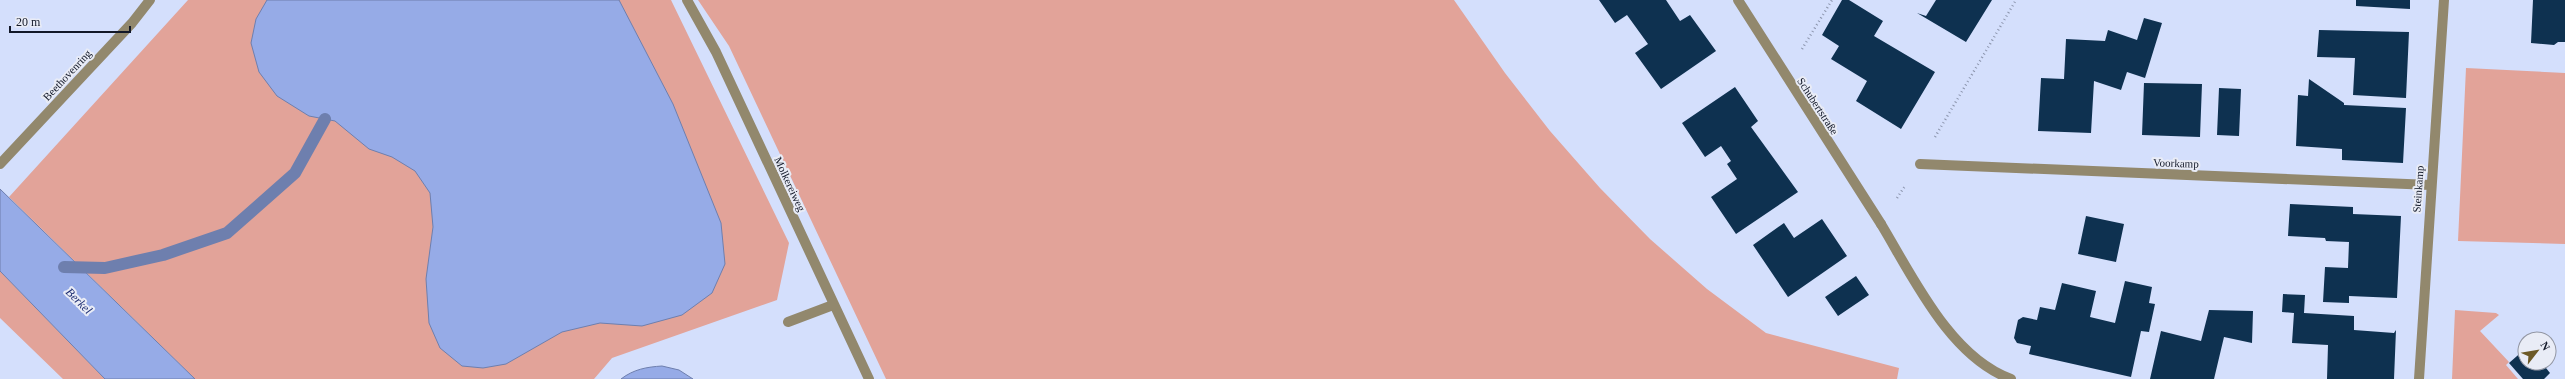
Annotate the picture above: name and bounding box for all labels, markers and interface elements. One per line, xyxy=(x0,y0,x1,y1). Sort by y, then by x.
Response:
scale bar xyxy=(10,8,130,34)
text: 20 m xyxy=(16,15,41,29)
street label: Beethovenring xyxy=(41,47,94,103)
street label: Schubertstraße xyxy=(1795,75,1841,137)
street label: Molkereiweg xyxy=(772,155,808,214)
street label: Voorkamp xyxy=(2153,156,2200,170)
street label: Steinkamp xyxy=(2410,165,2426,213)
water label: Berkel xyxy=(63,285,95,317)
north arrow xyxy=(2517,331,2557,371)
text: N xyxy=(2538,339,2553,352)

